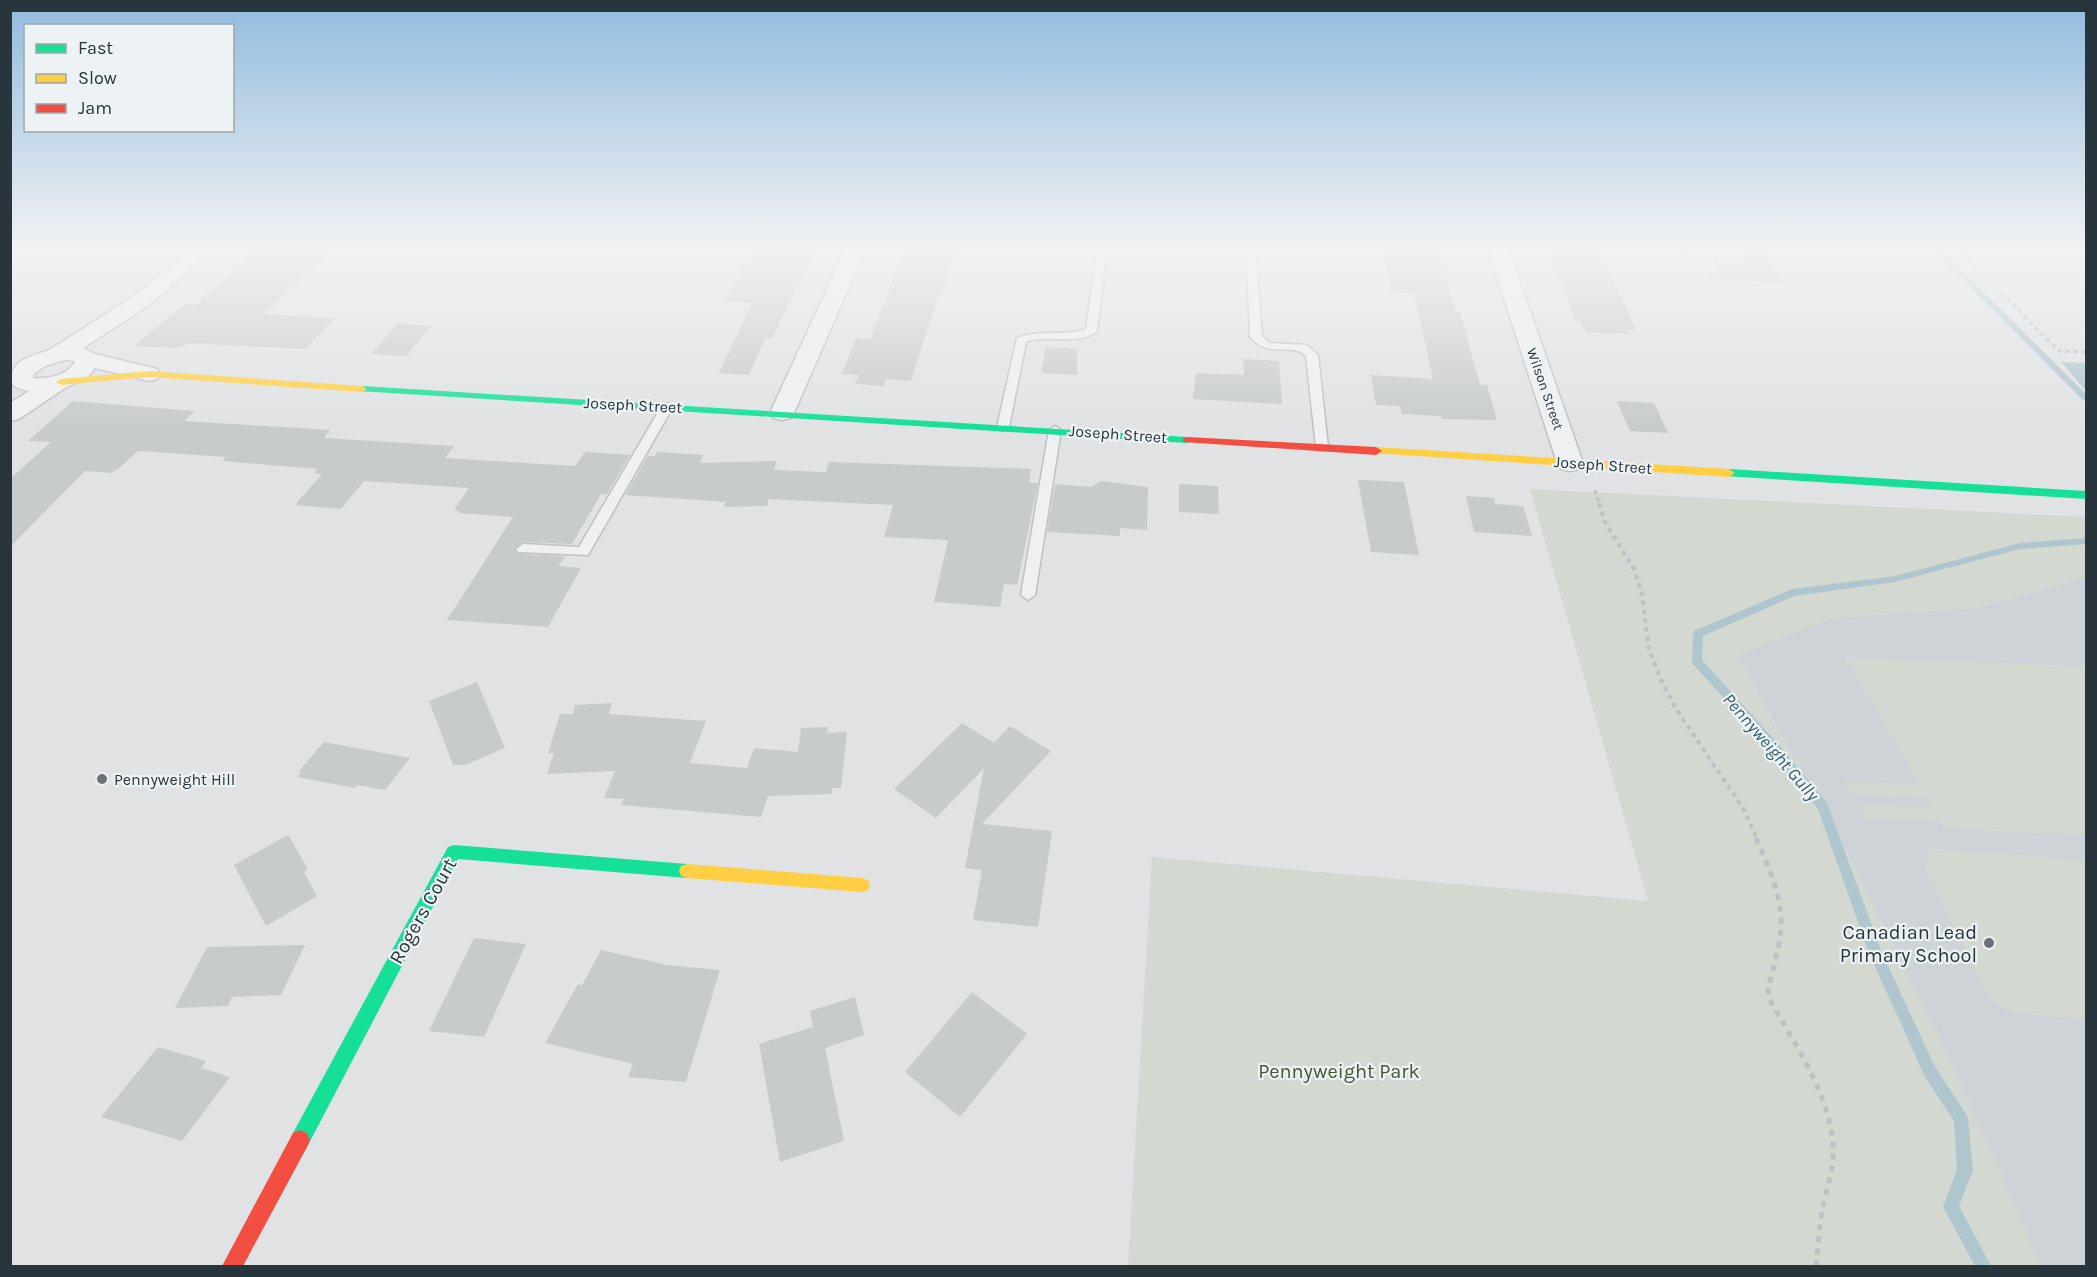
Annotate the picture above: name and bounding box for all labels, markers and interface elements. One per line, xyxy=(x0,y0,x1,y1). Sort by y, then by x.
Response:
legend xyxy=(24,24,234,132)
text: Fast xyxy=(78,37,113,59)
text: Slow xyxy=(78,67,117,89)
text: Jam xyxy=(78,97,112,119)
street label: Wilson Street xyxy=(1523,346,1567,432)
street label: Joseph Street xyxy=(583,393,683,417)
street label: Joseph Street xyxy=(1068,421,1168,447)
street label: Joseph Street xyxy=(1553,452,1653,478)
water label: Pennyweight Gully xyxy=(1718,689,1825,806)
place label: Pennyweight Hill xyxy=(114,770,235,789)
marker: Pennyweight Hill xyxy=(95,772,109,786)
street label: Rogers Court xyxy=(385,854,462,968)
place label: Canadian Lead Primary School xyxy=(1840,921,1977,967)
marker: Canadian Lead Primary School xyxy=(1982,936,1996,950)
park label: Pennyweight Park xyxy=(1258,1060,1420,1083)

